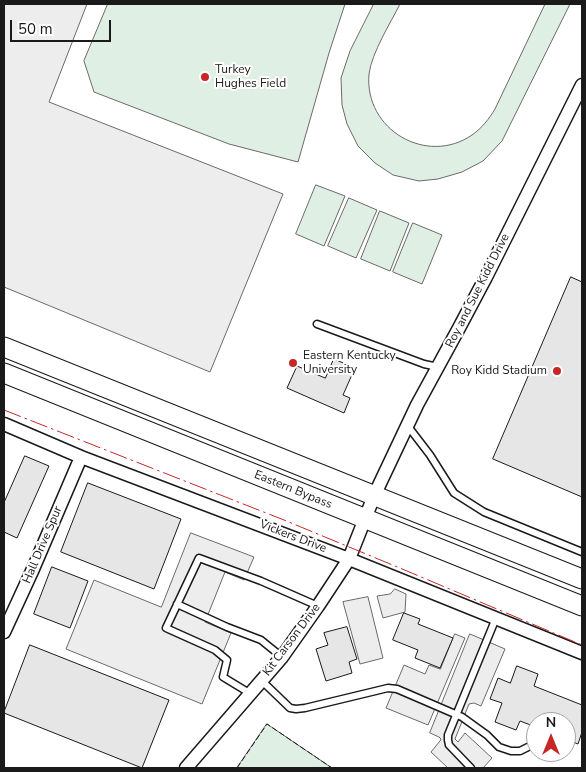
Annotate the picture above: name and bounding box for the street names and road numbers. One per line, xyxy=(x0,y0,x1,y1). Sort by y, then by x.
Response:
street label: Roy and Sue Kidd Drive xyxy=(443,231,513,351)
street label: Eastern Bypass xyxy=(252,468,334,512)
street label: Hall Drive Spur xyxy=(20,504,66,586)
street label: Vickers Drive xyxy=(258,518,328,556)
street label: Kit Carson Drive xyxy=(260,601,324,679)

